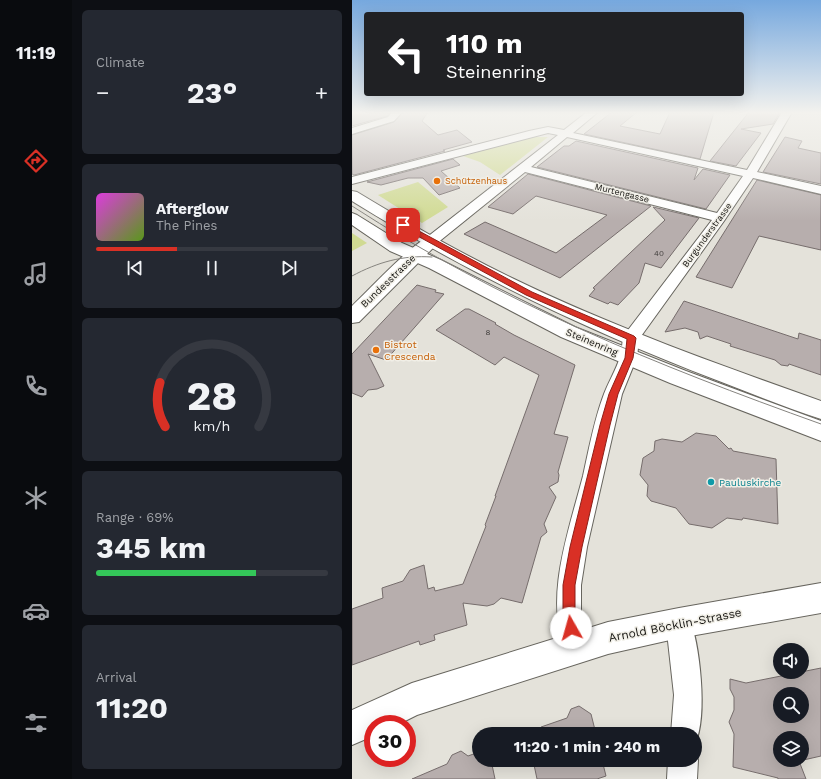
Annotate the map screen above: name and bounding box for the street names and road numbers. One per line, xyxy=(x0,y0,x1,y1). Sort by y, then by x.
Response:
street label: Murtengasse xyxy=(594,181,650,205)
street label: Burgunderstrasse xyxy=(680,201,734,269)
street label: Bundesstrasse xyxy=(358,252,418,310)
street label: Steinenring xyxy=(564,326,620,358)
street label: Arnold Böcklin-Strasse xyxy=(607,605,743,645)

